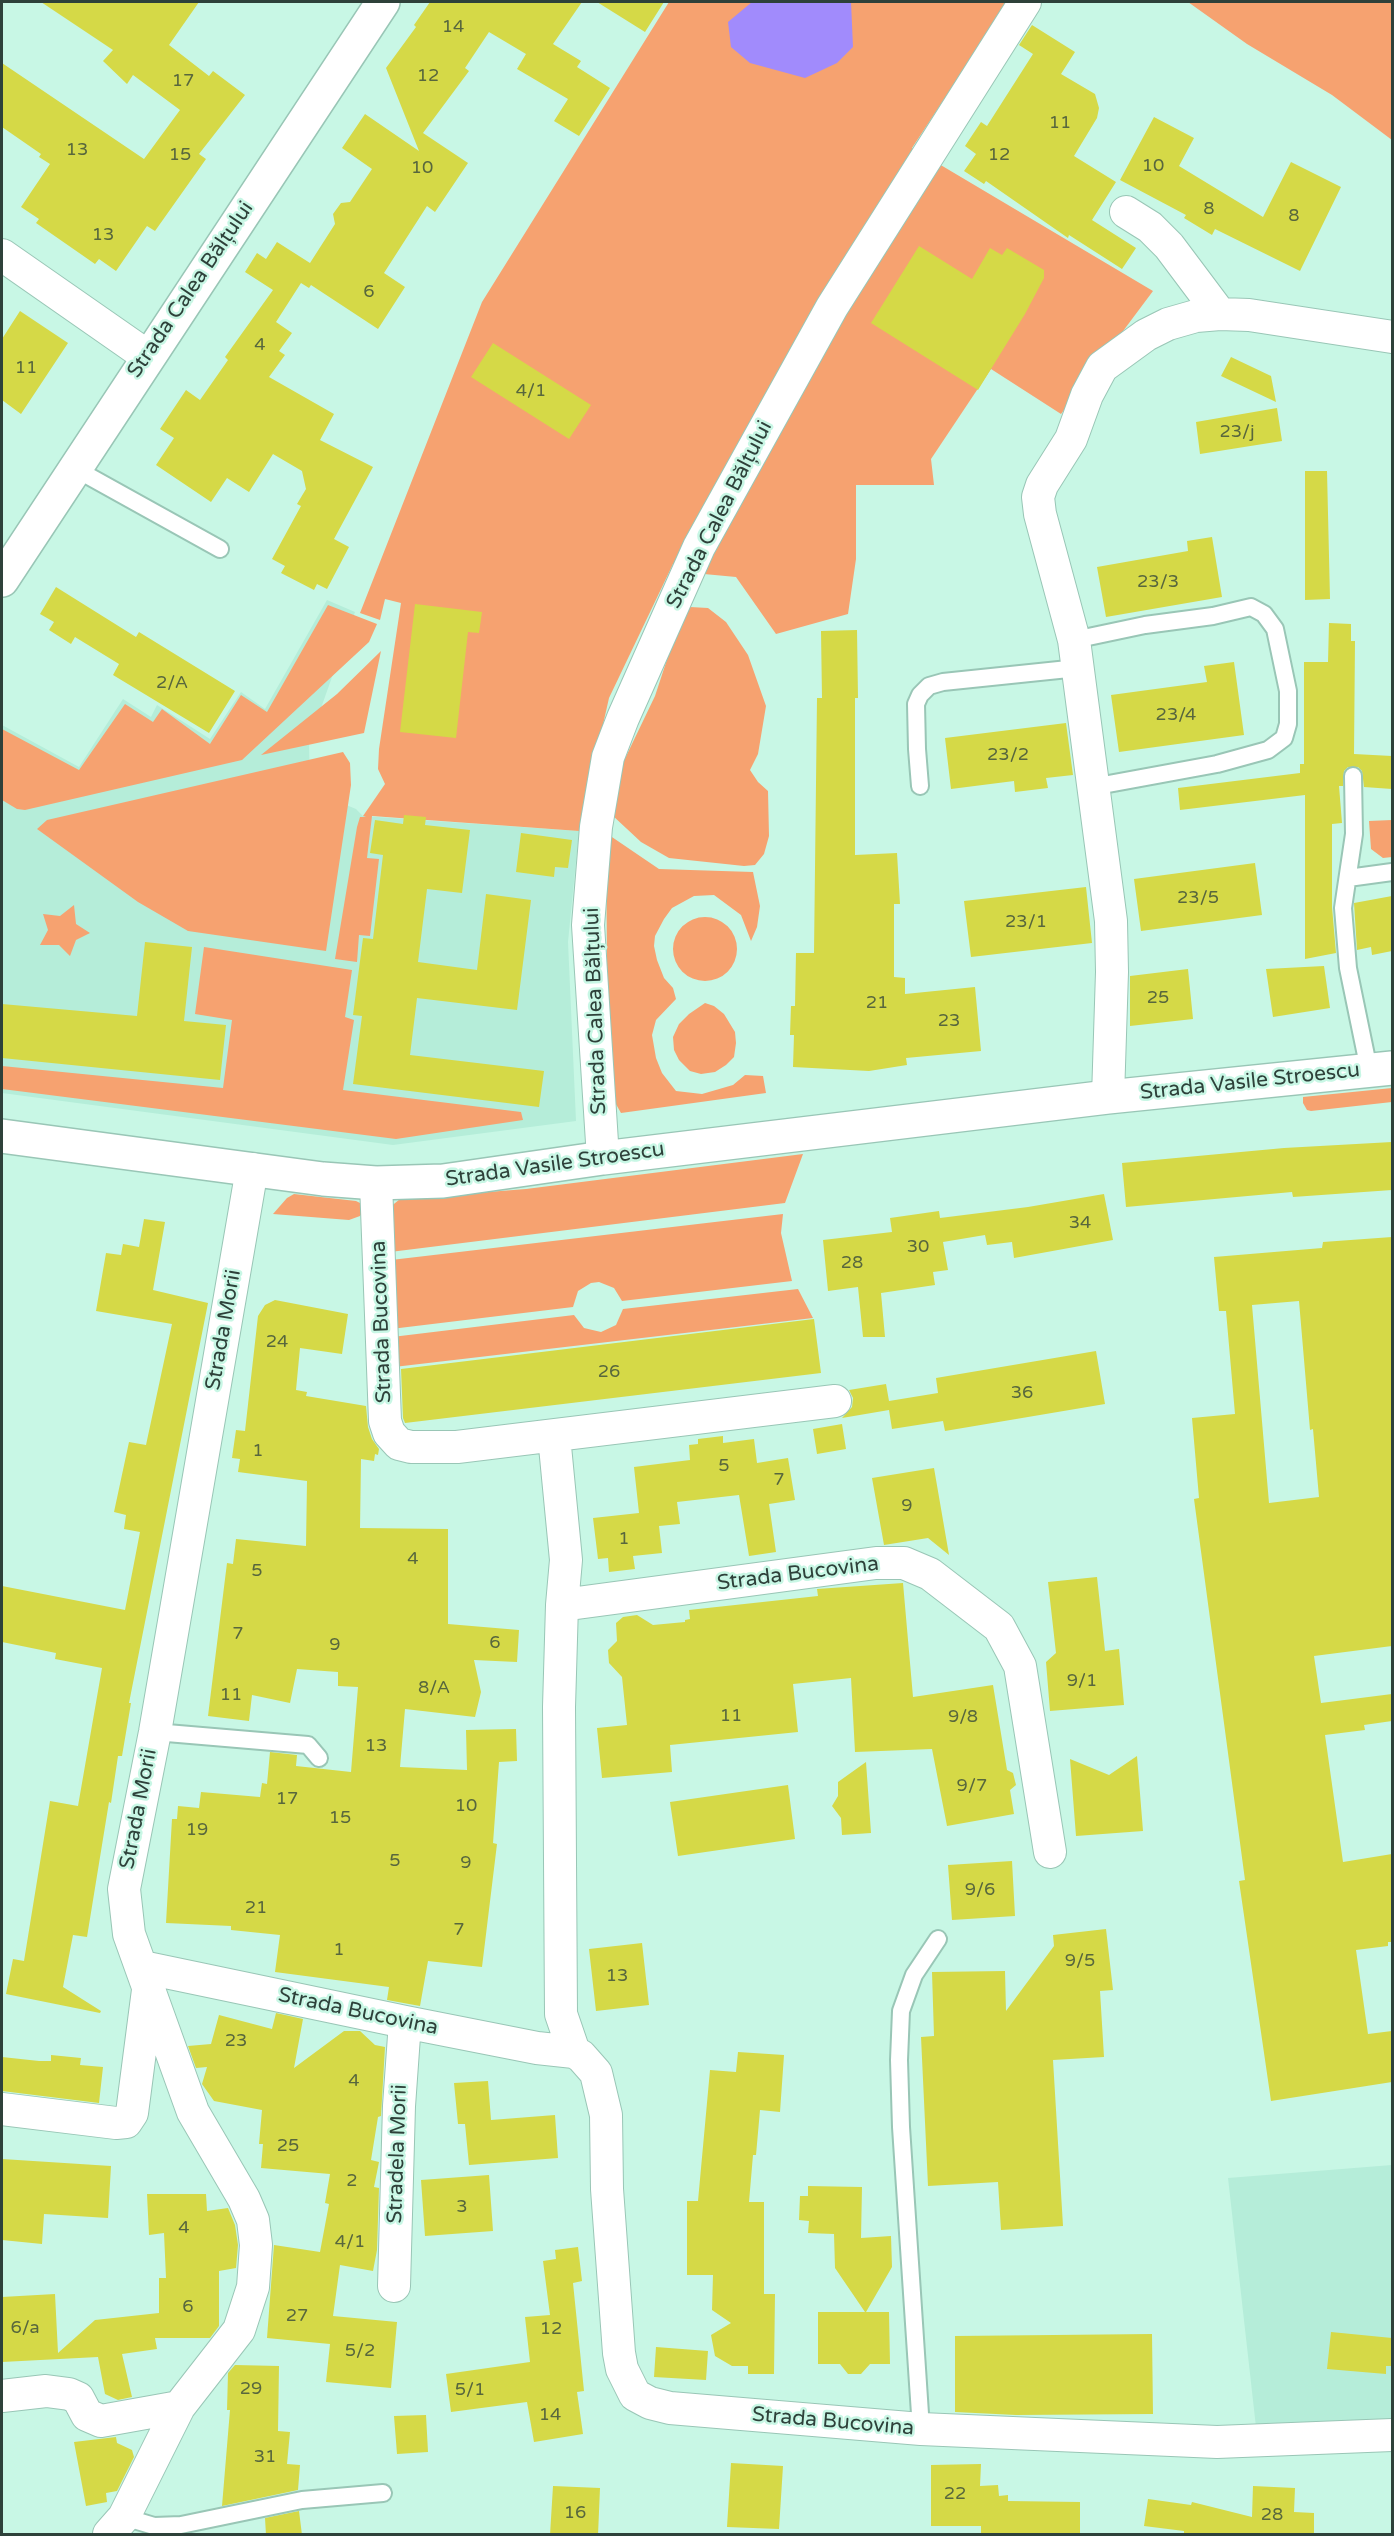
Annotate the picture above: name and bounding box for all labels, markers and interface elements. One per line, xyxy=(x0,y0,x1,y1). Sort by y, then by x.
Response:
house number: 14 xyxy=(442,16,464,38)
house number: 12 xyxy=(417,65,439,87)
house number: 17 xyxy=(172,70,194,92)
house number: 11 xyxy=(1049,112,1071,134)
house number: 13 xyxy=(66,139,88,161)
house number: 15 xyxy=(169,144,191,166)
house number: 12 xyxy=(988,144,1010,166)
house number: 10 xyxy=(1142,155,1164,177)
house number: 10 xyxy=(411,157,433,179)
street label: Strada Calea Bălțului xyxy=(123,197,259,383)
house number: 8 xyxy=(1203,198,1215,220)
house number: 8 xyxy=(1288,205,1300,227)
house number: 13 xyxy=(92,224,114,246)
house number: 6 xyxy=(363,281,375,303)
house number: 4 xyxy=(254,334,266,356)
house number: 11 xyxy=(15,357,37,379)
house number: 4/1 xyxy=(516,380,546,402)
street label: Strada Calea Bălțului xyxy=(662,417,778,613)
house number: 23/j xyxy=(1219,421,1255,443)
house number: 23/3 xyxy=(1137,571,1179,593)
house number: 2/A xyxy=(156,672,188,694)
house number: 23/4 xyxy=(1156,704,1196,726)
house number: 23/2 xyxy=(987,744,1029,766)
house number: 23/5 xyxy=(1177,887,1219,909)
street label: Strada Calea Bălțului xyxy=(580,907,612,1115)
house number: 23/1 xyxy=(1005,911,1047,933)
house number: 25 xyxy=(1147,987,1169,1009)
house number: 21 xyxy=(866,992,888,1014)
house number: 23 xyxy=(938,1010,960,1032)
street label: Strada Vasile Stroescu xyxy=(1139,1058,1361,1106)
street label: Strada Vasile Stroescu xyxy=(444,1137,666,1193)
house number: 34 xyxy=(1069,1212,1091,1234)
house number: 30 xyxy=(907,1236,929,1258)
street label: Strada Bucovina xyxy=(367,1240,397,1404)
house number: 28 xyxy=(841,1252,863,1274)
street label: Strada Morii xyxy=(201,1268,247,1392)
house number: 24 xyxy=(266,1331,288,1353)
house number: 26 xyxy=(598,1361,620,1383)
house number: 36 xyxy=(1011,1382,1033,1404)
house number: 1 xyxy=(252,1440,264,1462)
house number: 5 xyxy=(718,1455,730,1477)
house number: 7 xyxy=(773,1469,785,1491)
house number: 9 xyxy=(901,1495,913,1517)
house number: 1 xyxy=(618,1528,630,1550)
house number: 4 xyxy=(407,1548,419,1570)
street label: Strada Bucovina xyxy=(716,1552,880,1596)
house number: 5 xyxy=(251,1560,263,1582)
house number: 7 xyxy=(232,1623,244,1645)
house number: 6 xyxy=(489,1632,501,1654)
house number: 9 xyxy=(329,1634,341,1656)
house number: 9/1 xyxy=(1067,1670,1097,1692)
house number: 8/A xyxy=(418,1677,450,1699)
house number: 11 xyxy=(220,1684,242,1706)
house number: 11 xyxy=(720,1705,742,1727)
house number: 9/8 xyxy=(948,1706,978,1728)
house number: 13 xyxy=(365,1735,387,1757)
street label: Strada Morii xyxy=(115,1747,163,1871)
house number: 9/7 xyxy=(957,1775,987,1797)
house number: 17 xyxy=(276,1788,298,1810)
house number: 10 xyxy=(455,1795,477,1817)
house number: 15 xyxy=(329,1807,351,1829)
house number: 19 xyxy=(186,1819,208,1841)
house number: 5 xyxy=(389,1850,401,1872)
house number: 9 xyxy=(460,1852,472,1874)
house number: 9/6 xyxy=(965,1879,995,1901)
house number: 21 xyxy=(245,1897,267,1919)
house number: 7 xyxy=(453,1919,465,1941)
house number: 1 xyxy=(333,1939,345,1961)
house number: 9/5 xyxy=(1065,1950,1095,1972)
house number: 13 xyxy=(606,1965,628,1987)
street label: Strada Bucovina xyxy=(276,1983,440,2041)
house number: 23 xyxy=(225,2030,247,2052)
house number: 4 xyxy=(348,2070,360,2092)
street label: Stradela Morii xyxy=(383,2084,413,2224)
house number: 25 xyxy=(277,2135,299,2157)
house number: 2 xyxy=(346,2170,358,2192)
house number: 3 xyxy=(456,2196,468,2218)
house number: 4 xyxy=(178,2217,190,2239)
house number: 4/1 xyxy=(335,2231,365,2253)
house number: 6 xyxy=(182,2296,194,2318)
house number: 27 xyxy=(286,2305,308,2327)
house number: 6/a xyxy=(10,2317,40,2339)
house number: 12 xyxy=(540,2318,562,2340)
house number: 5/2 xyxy=(345,2340,375,2362)
house number: 29 xyxy=(240,2378,262,2400)
house number: 5/1 xyxy=(455,2379,485,2401)
street label: Strada Bucovina xyxy=(751,2402,915,2442)
house number: 14 xyxy=(539,2404,561,2426)
house number: 31 xyxy=(254,2446,276,2468)
house number: 22 xyxy=(944,2483,966,2505)
house number: 16 xyxy=(564,2502,586,2524)
house number: 28 xyxy=(1261,2504,1283,2526)

